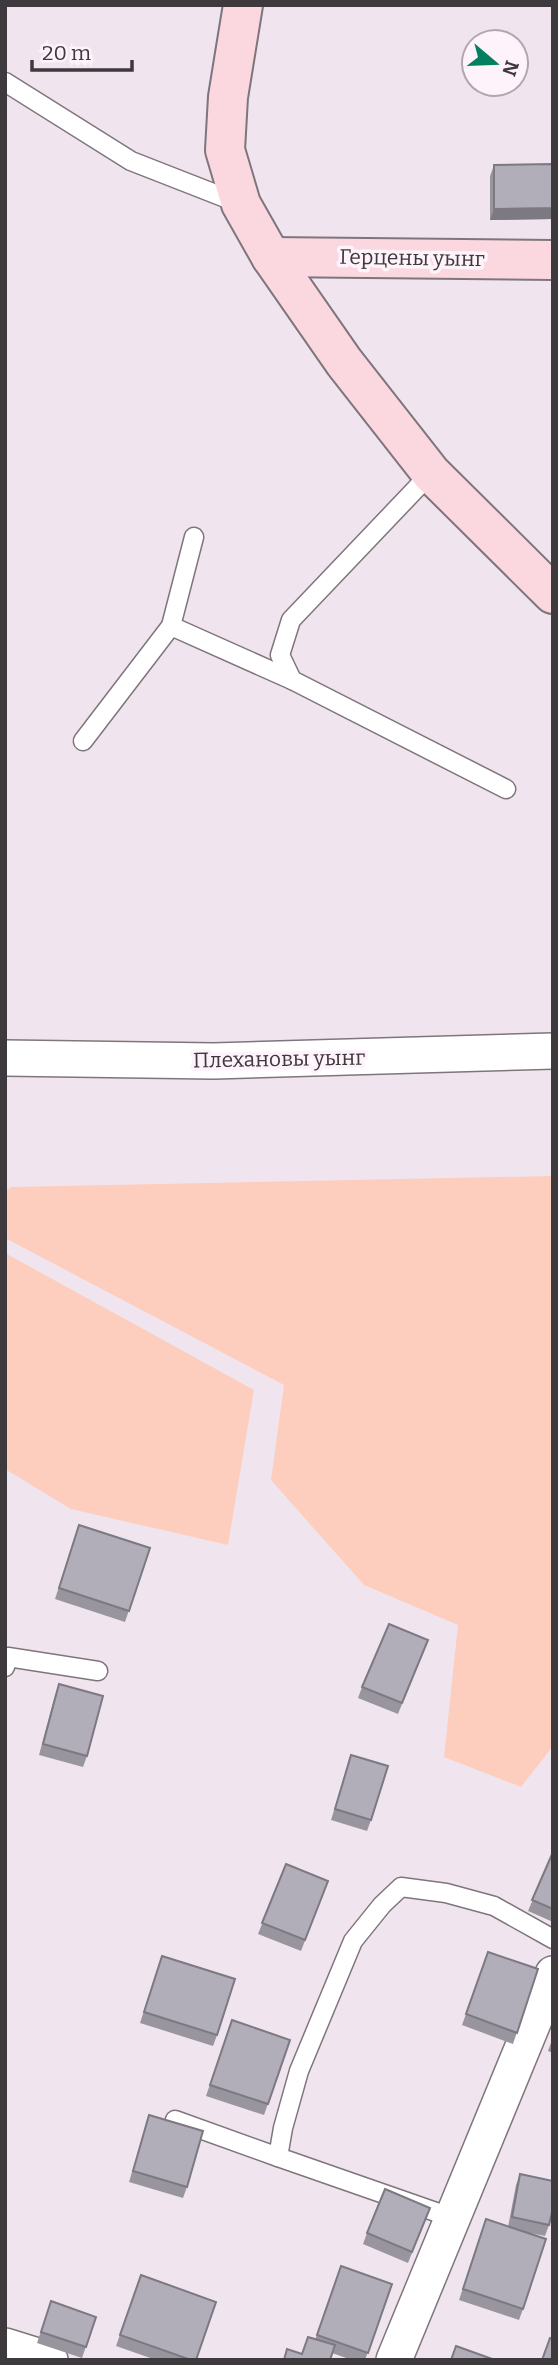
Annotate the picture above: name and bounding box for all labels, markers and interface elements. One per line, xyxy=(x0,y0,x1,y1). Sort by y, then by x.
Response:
scale bar xyxy=(32,28,131,72)
north arrow xyxy=(460,28,530,98)
text: 20 m xyxy=(42,40,91,66)
text: N xyxy=(497,58,524,79)
street label: Герцены уынг xyxy=(339,244,485,272)
street label: Плехановы уынг xyxy=(193,1044,365,1074)

